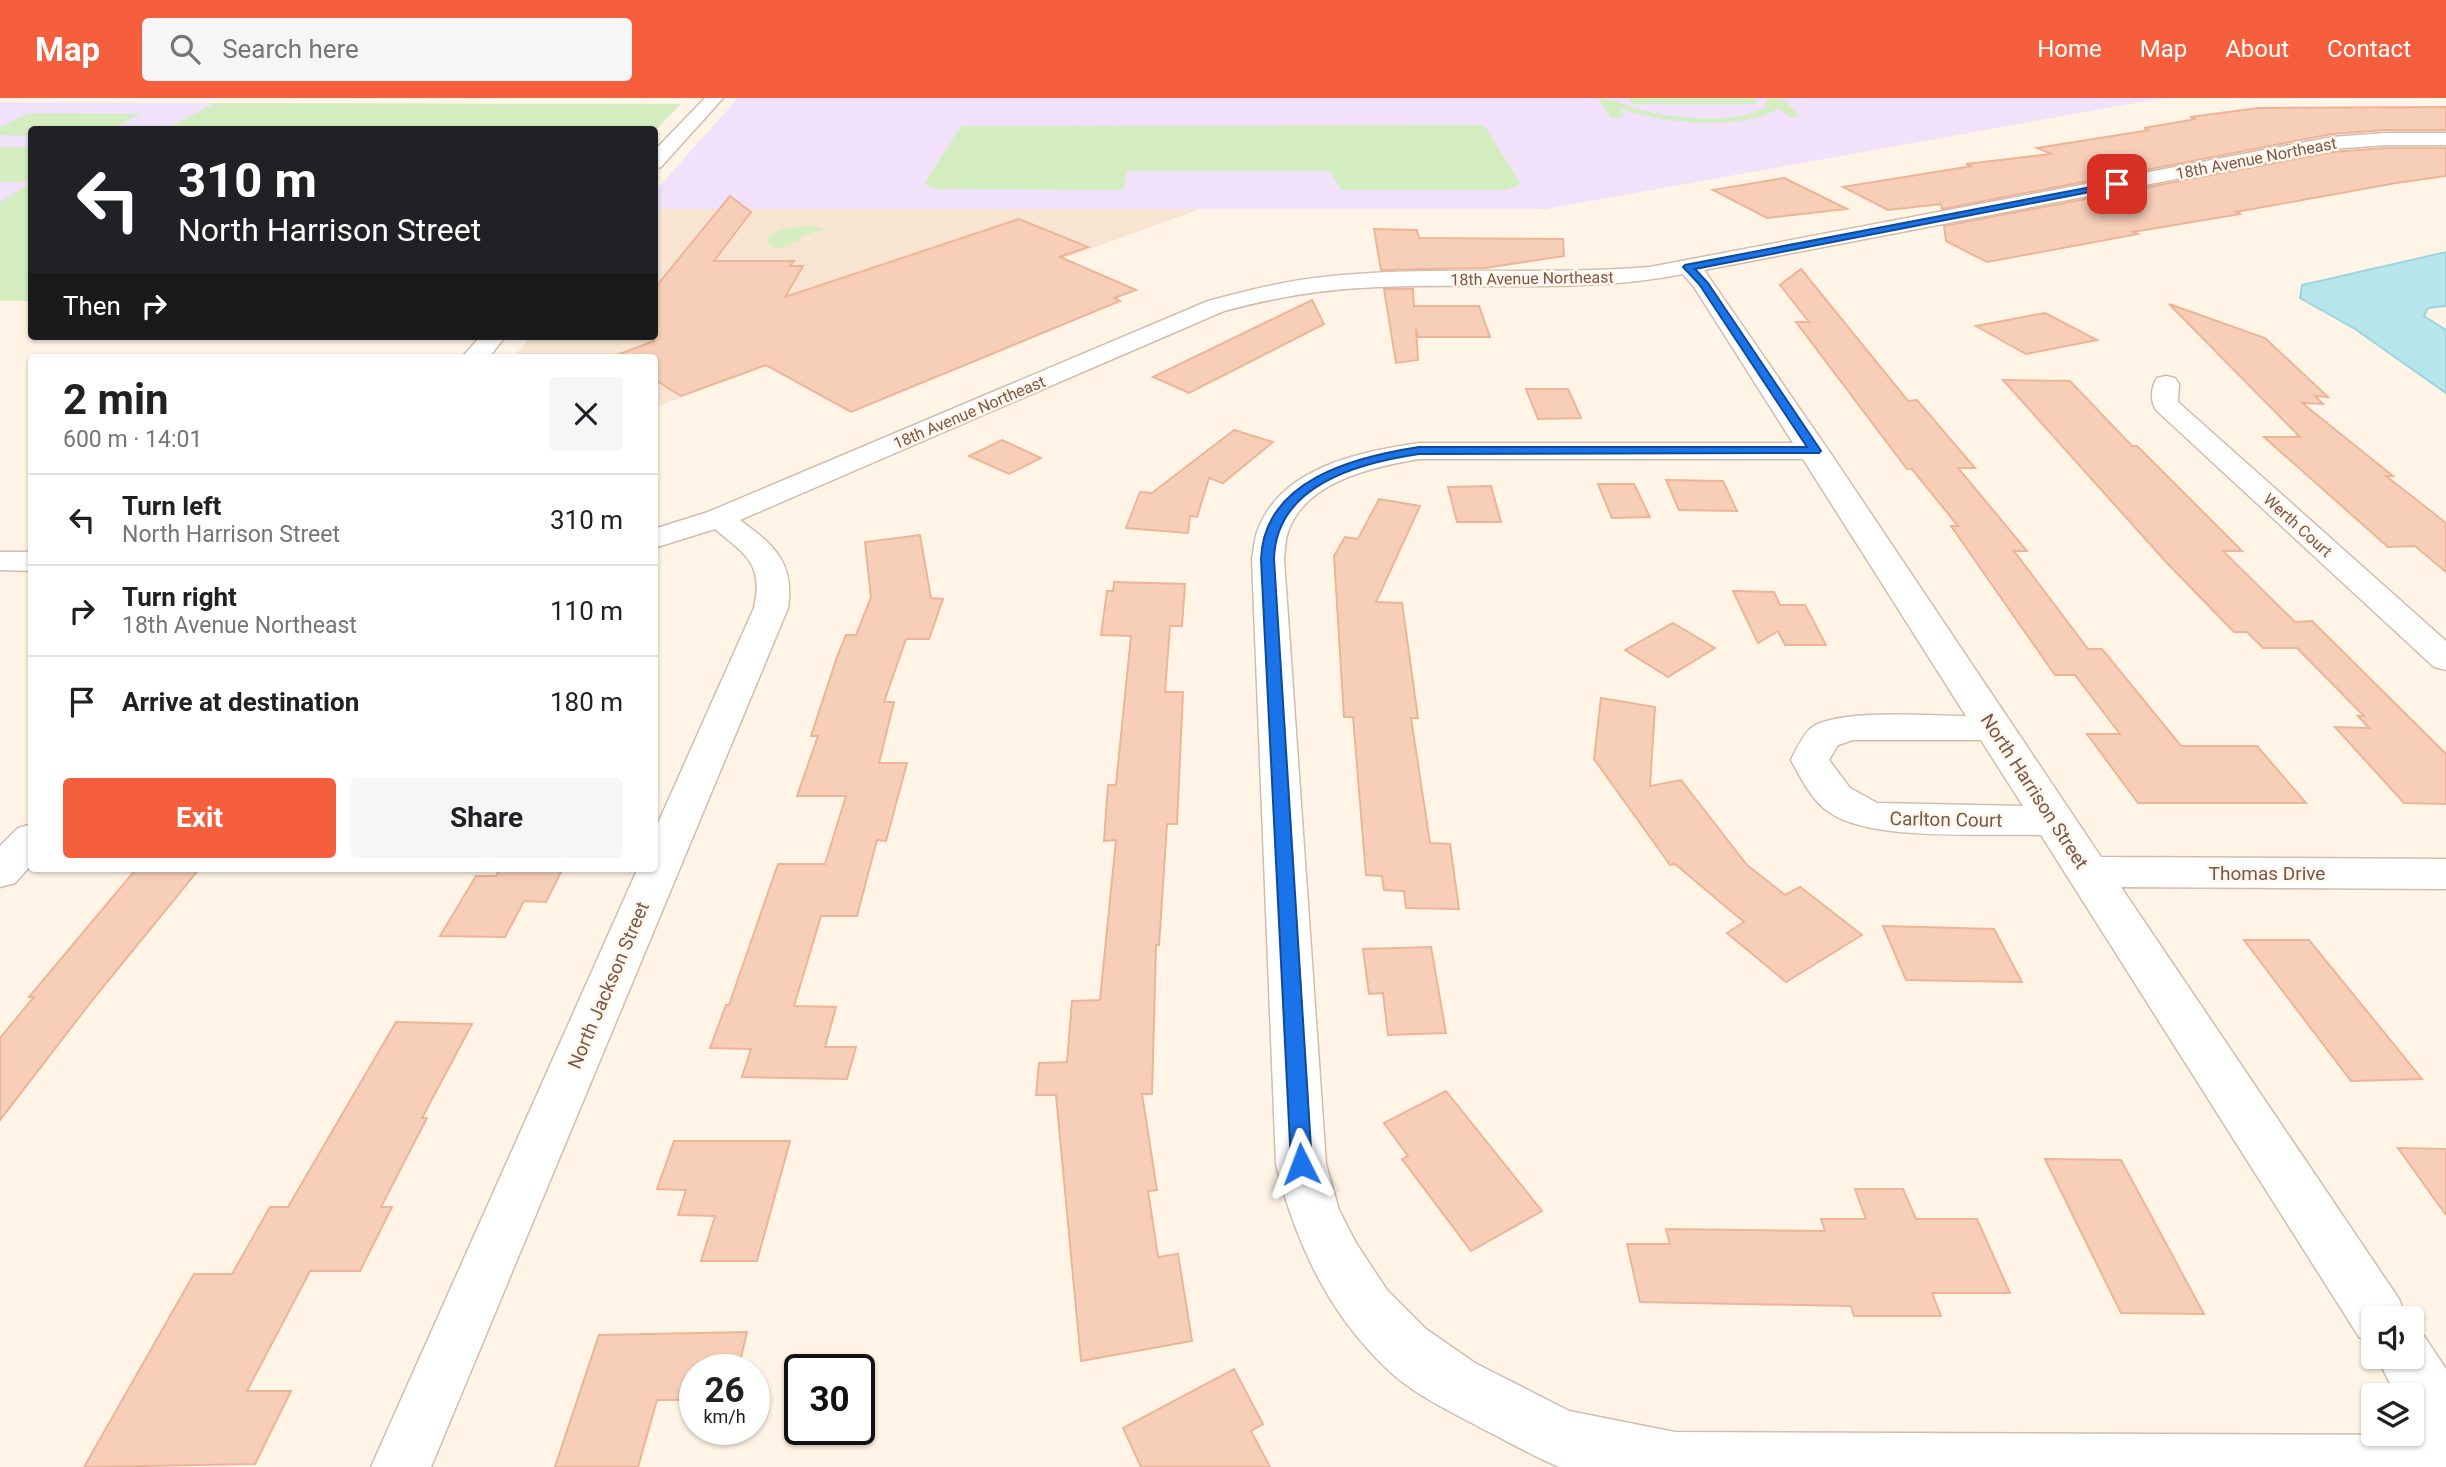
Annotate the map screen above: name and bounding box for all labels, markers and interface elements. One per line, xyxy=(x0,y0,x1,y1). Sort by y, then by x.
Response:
search box xyxy=(142,18,632,81)
text: Map xyxy=(35,30,100,69)
icon: search xyxy=(166,30,204,68)
text: Search here xyxy=(222,34,359,64)
text: Home xyxy=(2037,35,2102,63)
text: Map xyxy=(2140,35,2187,63)
text: About xyxy=(2225,35,2289,63)
text: Contact xyxy=(2327,35,2411,63)
street label: 18th Avenue Northeast xyxy=(2174,134,2338,183)
text: 310 m xyxy=(178,152,317,209)
icon: left xyxy=(63,154,154,245)
pin xyxy=(2087,154,2147,214)
icon: arrive xyxy=(2098,165,2136,203)
text: North Harrison Street xyxy=(178,211,481,249)
street label: 18th Avenue Northeast xyxy=(1450,268,1614,289)
icon: right xyxy=(135,287,173,325)
text: Then xyxy=(63,291,121,321)
street label: 18th Avenue Northeast xyxy=(890,372,1048,453)
text: 2 min xyxy=(63,375,169,424)
button: close xyxy=(549,377,623,451)
text: 600 m · 14:01 xyxy=(63,426,202,453)
street label: Werth Court xyxy=(2259,490,2336,561)
text: Turn left xyxy=(122,491,221,521)
icon: left xyxy=(63,501,101,539)
text: 310 m xyxy=(550,505,623,535)
text: North Harrison Street xyxy=(122,521,340,548)
text: Turn right xyxy=(122,582,237,612)
icon: right xyxy=(63,592,101,630)
text: 110 m xyxy=(550,596,623,626)
text: 18th Avenue Northeast xyxy=(122,612,357,639)
icon: arrive xyxy=(63,683,101,721)
text: Arrive at destination xyxy=(122,687,359,717)
text: 180 m xyxy=(550,687,623,717)
street label: North Harrison Street xyxy=(1976,710,2093,873)
button: Exit xyxy=(63,778,336,858)
button: Share xyxy=(350,778,623,858)
street label: Carlton Court xyxy=(1889,807,2003,832)
street label: Thomas Drive xyxy=(2209,862,2325,885)
street label: North Jackson Street xyxy=(563,898,654,1072)
position arrow xyxy=(1264,1127,1338,1201)
map controls xyxy=(2361,1306,2424,1446)
button: sound xyxy=(2361,1306,2424,1369)
speed limit sign: 30 xyxy=(784,1354,875,1445)
text: 26 xyxy=(704,1370,745,1411)
button: layers xyxy=(2361,1383,2424,1446)
text: km/h xyxy=(703,1406,746,1427)

